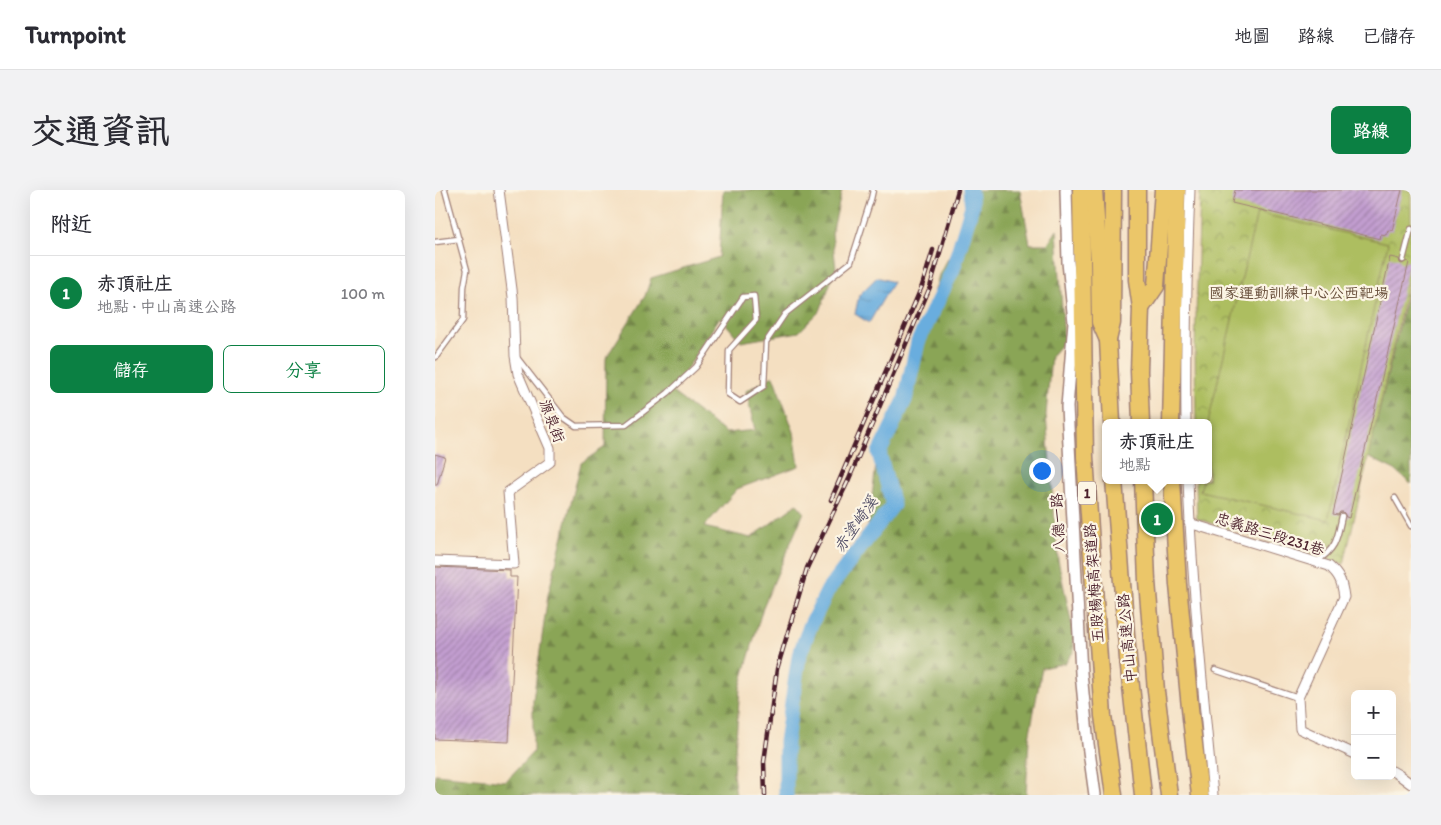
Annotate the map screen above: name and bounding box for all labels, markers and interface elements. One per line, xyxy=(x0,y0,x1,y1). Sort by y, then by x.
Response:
text: Turnpoint xyxy=(25,20,126,49)
text: 地圖 xyxy=(1234,25,1270,47)
text: 路線 xyxy=(1298,25,1334,47)
text: 已儲存 xyxy=(1362,25,1416,47)
button: 路線 xyxy=(1331,106,1411,154)
text: 交通資訊 xyxy=(30,110,170,152)
text: 附近 xyxy=(50,211,92,236)
text: 赤頂社庄 xyxy=(97,272,173,295)
text: 1 xyxy=(62,284,70,303)
text: 100 m xyxy=(341,284,385,303)
park label: 國家運動訓練中心公西靶場 xyxy=(1209,284,1389,302)
text: 地點 · 中山高速公路 xyxy=(97,297,236,316)
button: 儲存 xyxy=(50,345,213,393)
button: 分享 xyxy=(223,345,385,393)
street label: 源泉街 xyxy=(536,397,568,445)
popup xyxy=(1102,419,1212,484)
text: 赤頂社庄 xyxy=(1119,430,1195,453)
text: 地點 xyxy=(1119,455,1151,474)
your location xyxy=(1029,458,1055,484)
road number: 1 xyxy=(1078,482,1096,504)
water label: 赤塗崎溪 xyxy=(829,492,882,556)
street label: 八德一路 xyxy=(1047,493,1069,553)
pin: 1 xyxy=(1141,500,1173,538)
street label: 忠義路三段231巷 xyxy=(1213,509,1327,559)
street label: 五股楊梅高架道路 xyxy=(1081,523,1107,643)
street label: 中山高速公路 xyxy=(1114,592,1140,684)
map controls xyxy=(1351,690,1396,780)
button: + xyxy=(1351,690,1396,735)
button: − xyxy=(1351,735,1396,780)

